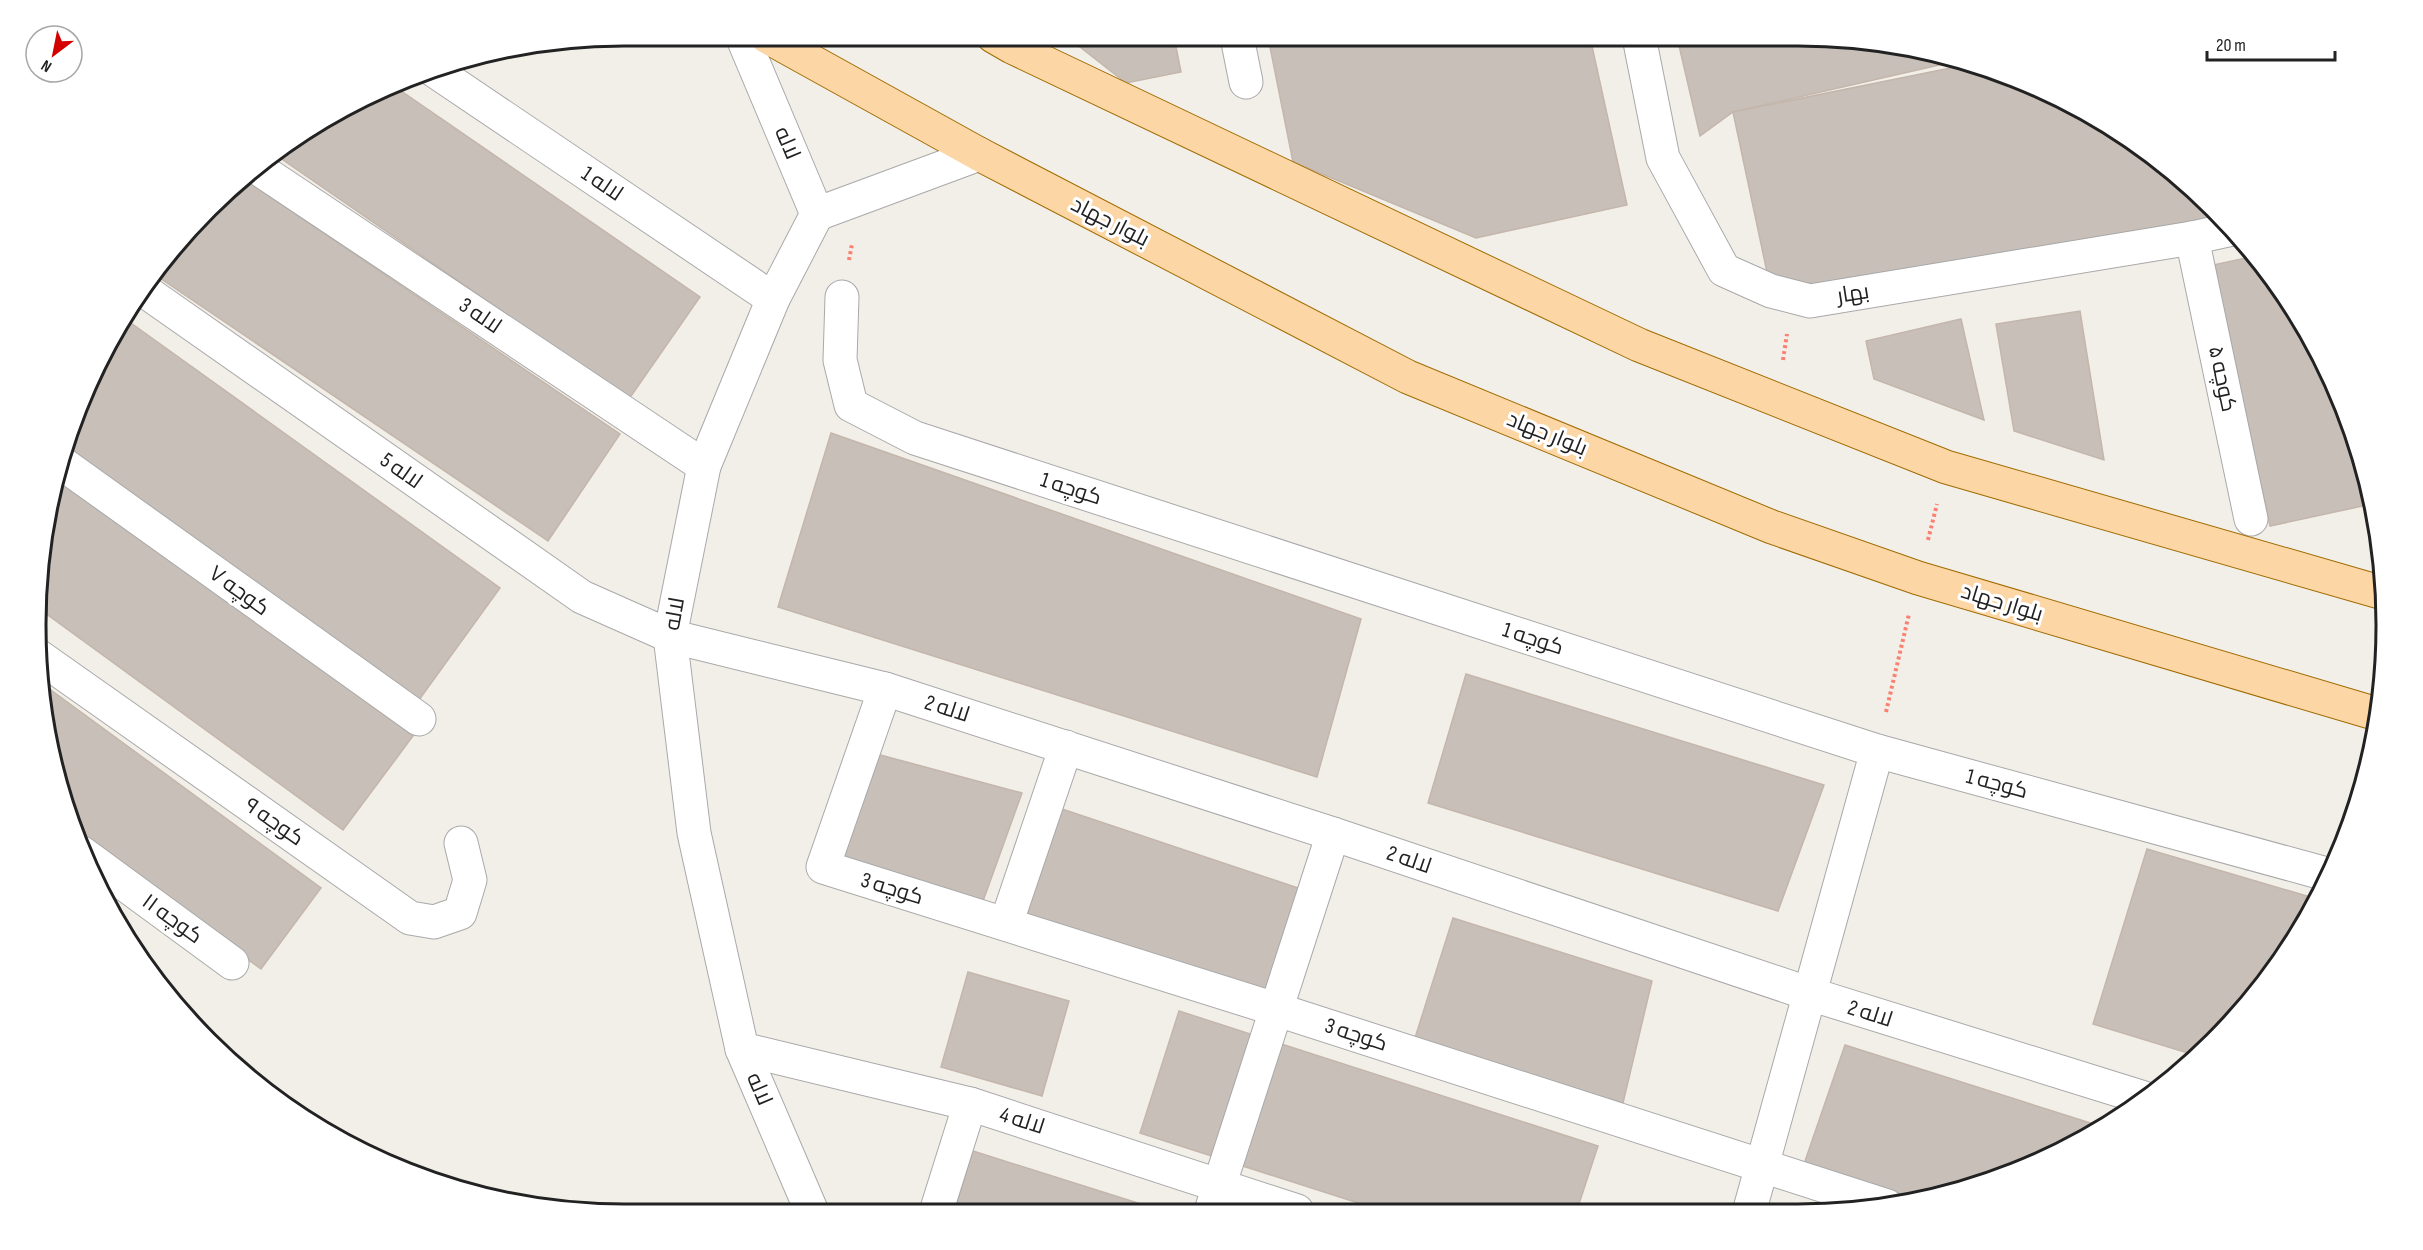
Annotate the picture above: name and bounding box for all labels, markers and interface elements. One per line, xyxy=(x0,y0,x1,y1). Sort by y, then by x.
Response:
north arrow xyxy=(24,24,84,84)
scale bar xyxy=(2207,24,2334,62)
text: 20 m xyxy=(2216,35,2246,56)
text: N xyxy=(38,55,56,76)
street label: لاله xyxy=(768,123,806,163)
street label: لاله 1 xyxy=(576,160,628,208)
street label: بلوار جهاد xyxy=(1066,191,1154,253)
street label: بهار xyxy=(1833,278,1871,310)
street label: لاله 3 xyxy=(454,292,506,340)
street label: کوچه ۵ xyxy=(2202,343,2242,415)
street label: بلوار جهاد xyxy=(1503,406,1591,462)
street label: لاله 5 xyxy=(375,447,427,495)
street label: کوچه 1 xyxy=(1037,466,1105,512)
street label: کوچه ۷ xyxy=(203,560,275,622)
street label: بلوار جهاد xyxy=(1958,578,2046,628)
street label: لاله xyxy=(659,595,691,633)
street label: کوچه 1 xyxy=(1499,616,1567,662)
street label: لاله 2 xyxy=(921,689,973,729)
street label: کوچه 1 xyxy=(1963,763,2031,805)
street label: کوچه ۹ xyxy=(239,792,309,852)
street label: لاله 2 xyxy=(1383,840,1435,880)
street label: کوچه 3 xyxy=(857,867,927,911)
street label: کوچه ۱۱ xyxy=(136,888,208,950)
street label: لاله 2 xyxy=(1844,994,1896,1034)
street label: کوچه 3 xyxy=(1321,1012,1391,1058)
street label: لاله xyxy=(740,1069,778,1109)
street label: لاله 4 xyxy=(996,1101,1048,1141)

